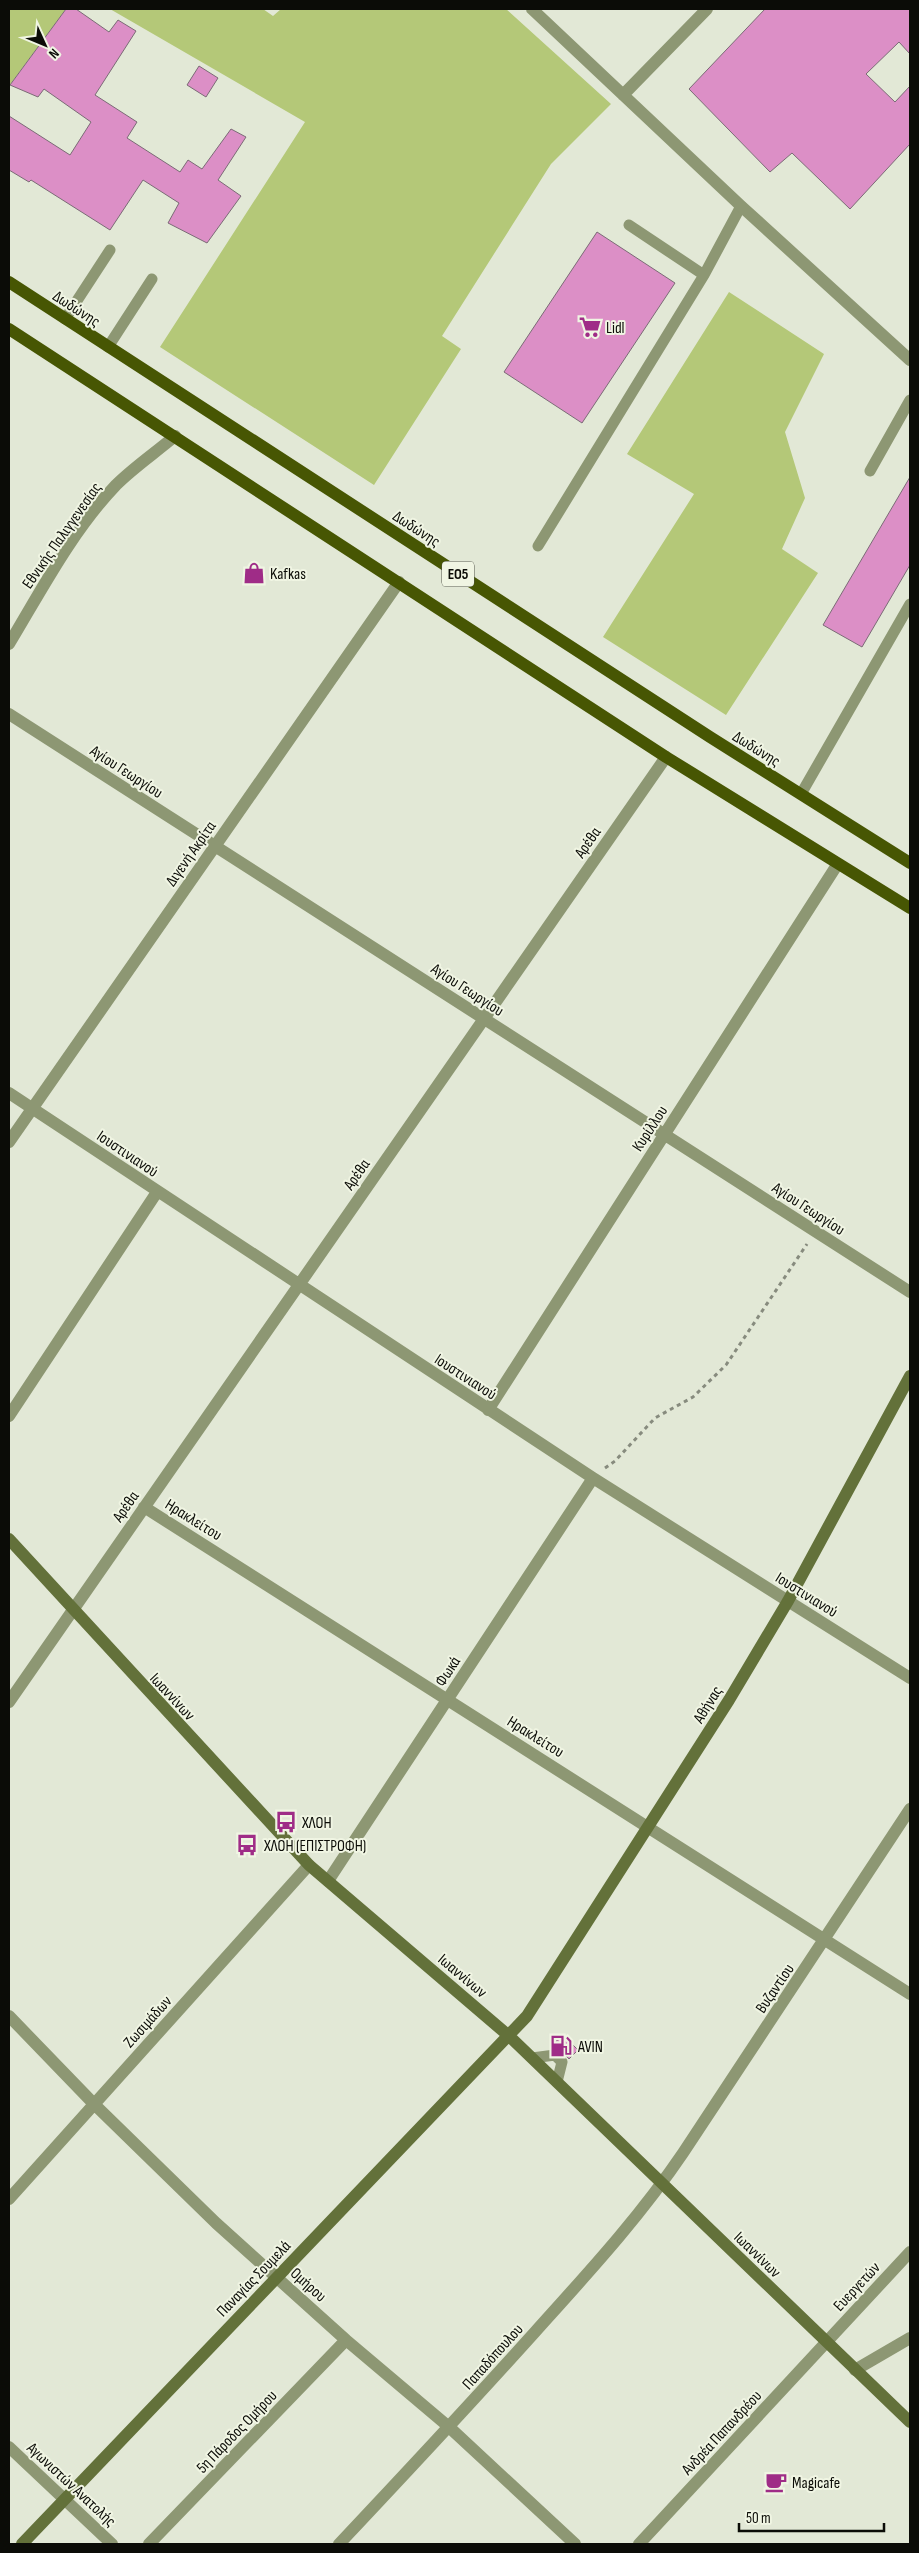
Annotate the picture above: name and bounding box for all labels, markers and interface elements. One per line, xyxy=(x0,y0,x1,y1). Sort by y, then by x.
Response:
north arrow xyxy=(20,20,70,70)
text: N xyxy=(45,45,63,62)
street label: Δωδώνης xyxy=(49,287,103,332)
supermarket icon: Lidl xyxy=(577,314,603,340)
place label: Lidl xyxy=(606,319,625,338)
street label: Εθνικής Παλιγγενεσίας xyxy=(19,479,106,593)
street label: Δωδώνης xyxy=(389,507,443,552)
shop icon: Kafkas xyxy=(241,560,267,586)
road number: ΕΟ5 xyxy=(442,562,474,586)
place label: Kafkas xyxy=(270,565,306,584)
street label: Δωδώνης xyxy=(729,727,784,771)
street label: Αγίου Γεωργίου xyxy=(85,741,166,803)
street label: Διγενή Ακρίτα xyxy=(162,817,221,890)
street label: Αρέθα xyxy=(570,824,606,863)
street label: Αγίου Γεωργίου xyxy=(426,959,507,1021)
street label: Κυρίλλου xyxy=(628,1102,672,1155)
street label: Ιουστινιανού xyxy=(93,1127,161,1182)
street label: Αρέθα xyxy=(339,1156,375,1195)
street label: Αγίου Γεωργίου xyxy=(767,1178,848,1240)
street label: Ιουστινιανού xyxy=(431,1350,500,1404)
street label: Αρέθα xyxy=(108,1488,144,1527)
street label: Ηρακλείτου xyxy=(161,1495,225,1545)
street label: Ιουστινιανού xyxy=(772,1569,841,1622)
street label: Φωκά xyxy=(432,1653,465,1690)
street label: Ιωαννίνων xyxy=(145,1669,199,1725)
street label: Αθήνας xyxy=(689,1683,727,1728)
street label: Ηρακλείτου xyxy=(503,1712,567,1762)
bus stop icon: ΧΛΟΗ xyxy=(273,1809,299,1835)
place label: ΧΛΟΗ xyxy=(301,1814,332,1833)
bus stop icon: ΧΛΟΗ (ΕΠΙΣΤΡΟΦΗ) xyxy=(234,1832,260,1858)
place label: ΧΛΟΗ (ΕΠΙΣΤΡΟΦΗ) xyxy=(263,1837,366,1856)
street label: Ιωαννίνων xyxy=(434,1950,490,2002)
street label: Βυζαντίου xyxy=(752,1961,799,2017)
street label: Ζωσιμάδων xyxy=(120,1992,176,2052)
fuel station icon: AVIN xyxy=(548,2033,574,2059)
place label: AVIN xyxy=(577,2038,603,2057)
street label: Ιωαννίνων xyxy=(730,2228,784,2282)
street label: Παναγίας Σουμελά xyxy=(213,2237,295,2321)
street label: Ευεργετών xyxy=(830,2259,885,2315)
street label: Ομήρου xyxy=(286,2264,330,2306)
street label: Παπαδόπουλου xyxy=(459,2320,528,2394)
street label: 5η Πάροδος Ομήρου xyxy=(193,2387,281,2477)
street label: Ανδρέα Παπανδρέου xyxy=(677,2387,766,2480)
street label: Αγωνιστών Ανατολής xyxy=(22,2438,119,2531)
cafe icon: Magicafe xyxy=(763,2469,789,2495)
place label: Magicafe xyxy=(792,2474,840,2493)
scale bar xyxy=(739,2500,884,2532)
text: 50 m xyxy=(746,2509,771,2528)

